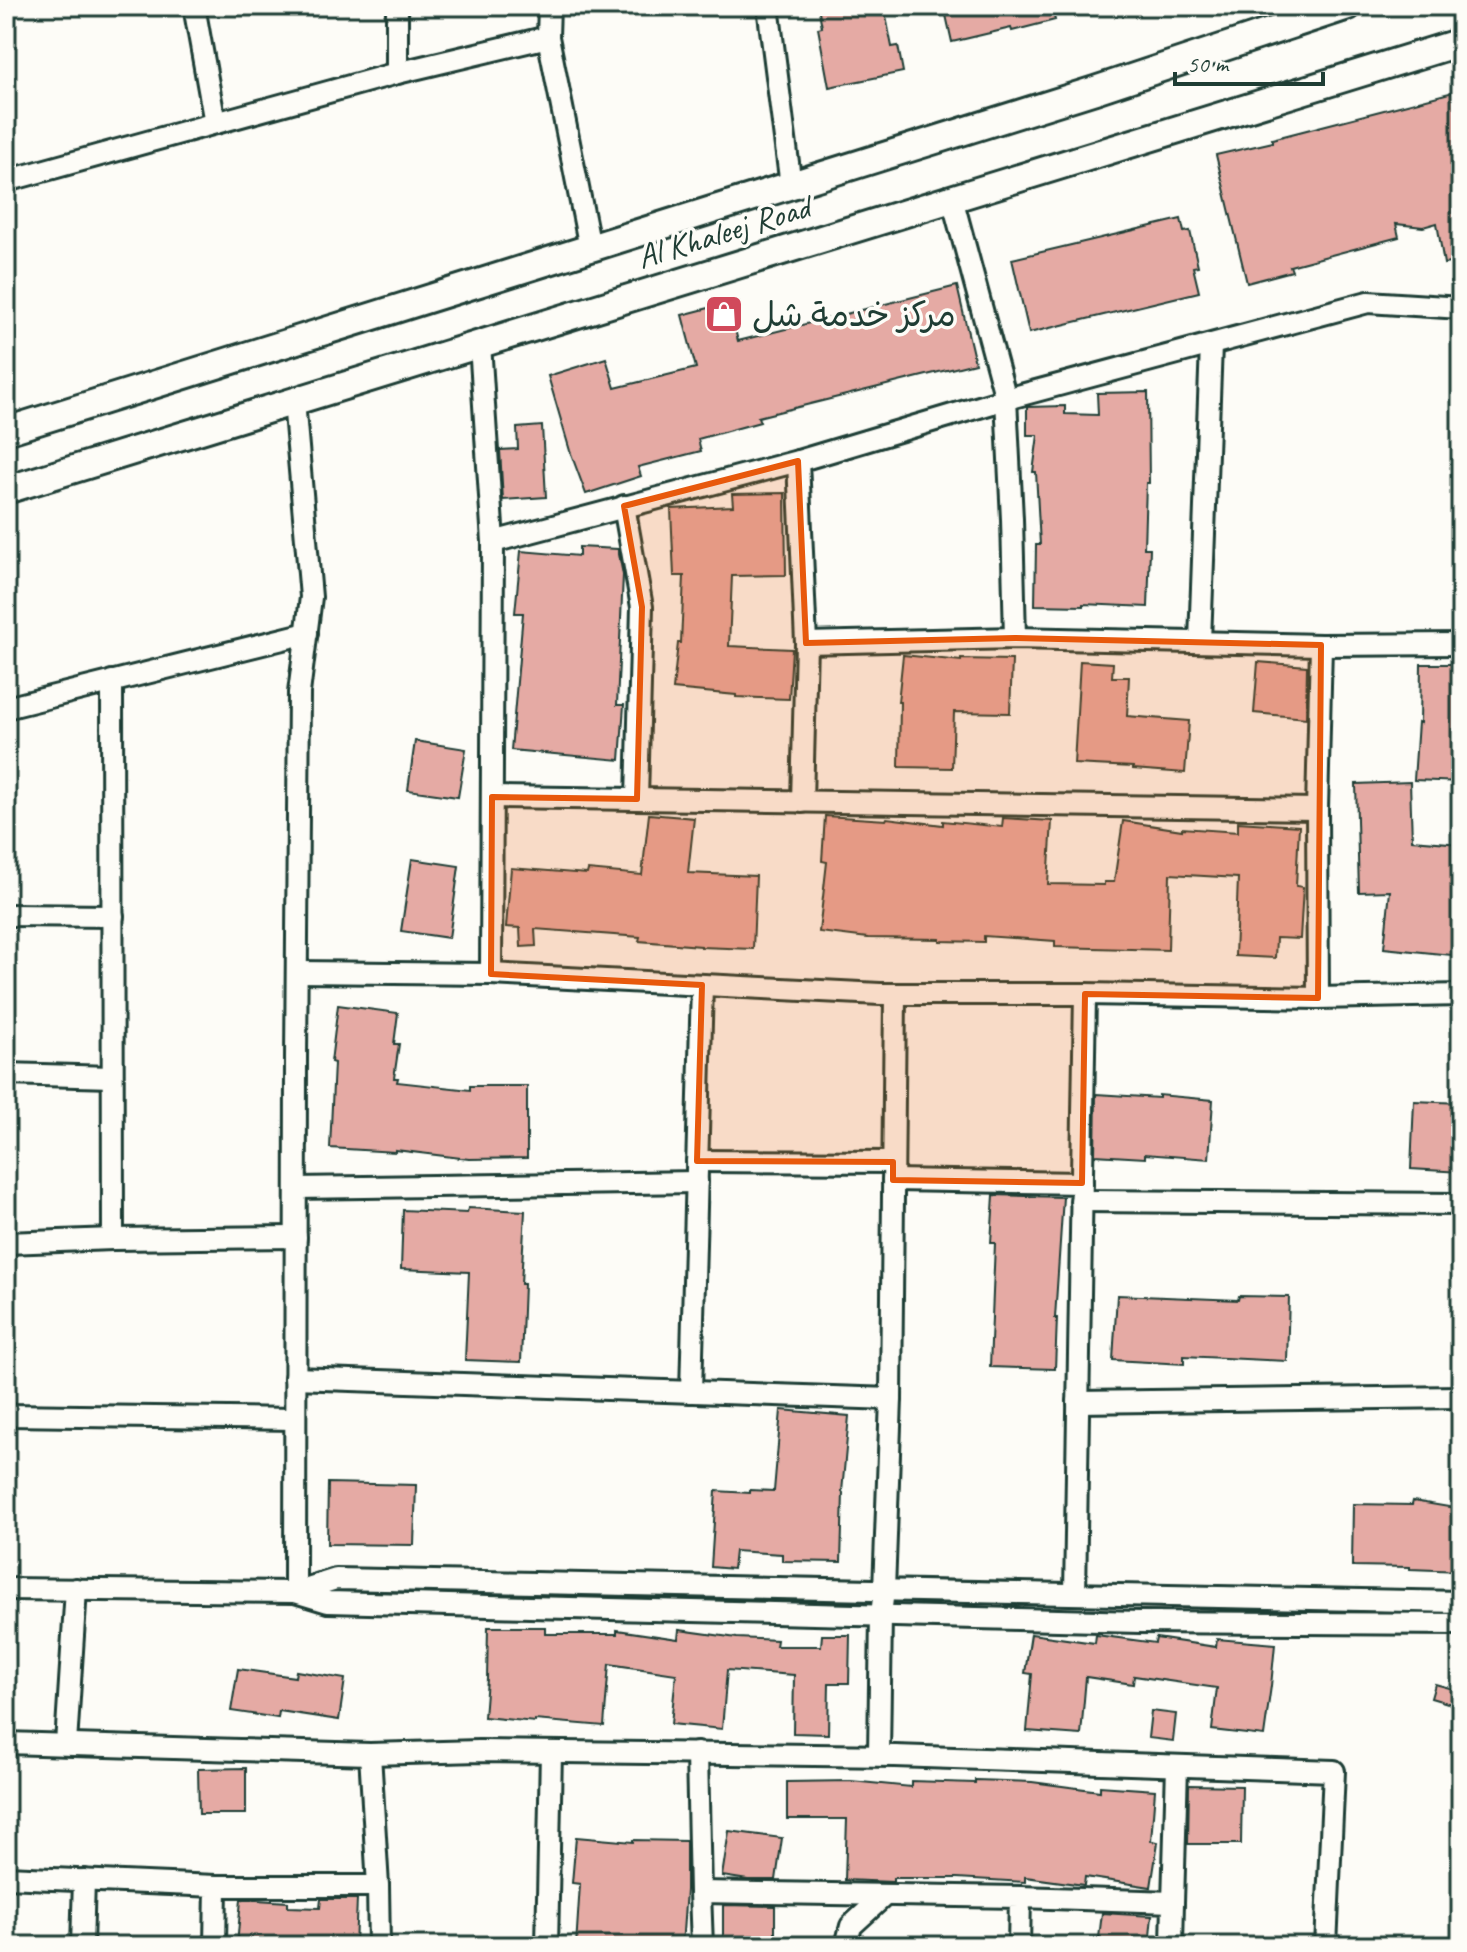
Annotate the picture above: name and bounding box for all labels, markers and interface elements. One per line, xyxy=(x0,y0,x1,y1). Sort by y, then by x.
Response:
scale bar xyxy=(1175,36,1323,86)
text: 50 m xyxy=(1187,49,1230,79)
street label: Al Khaleej Road xyxy=(632,183,820,278)
shop icon: مركز خدمة شل xyxy=(703,293,745,335)
place label: مركز خدمة شل xyxy=(752,293,956,336)

